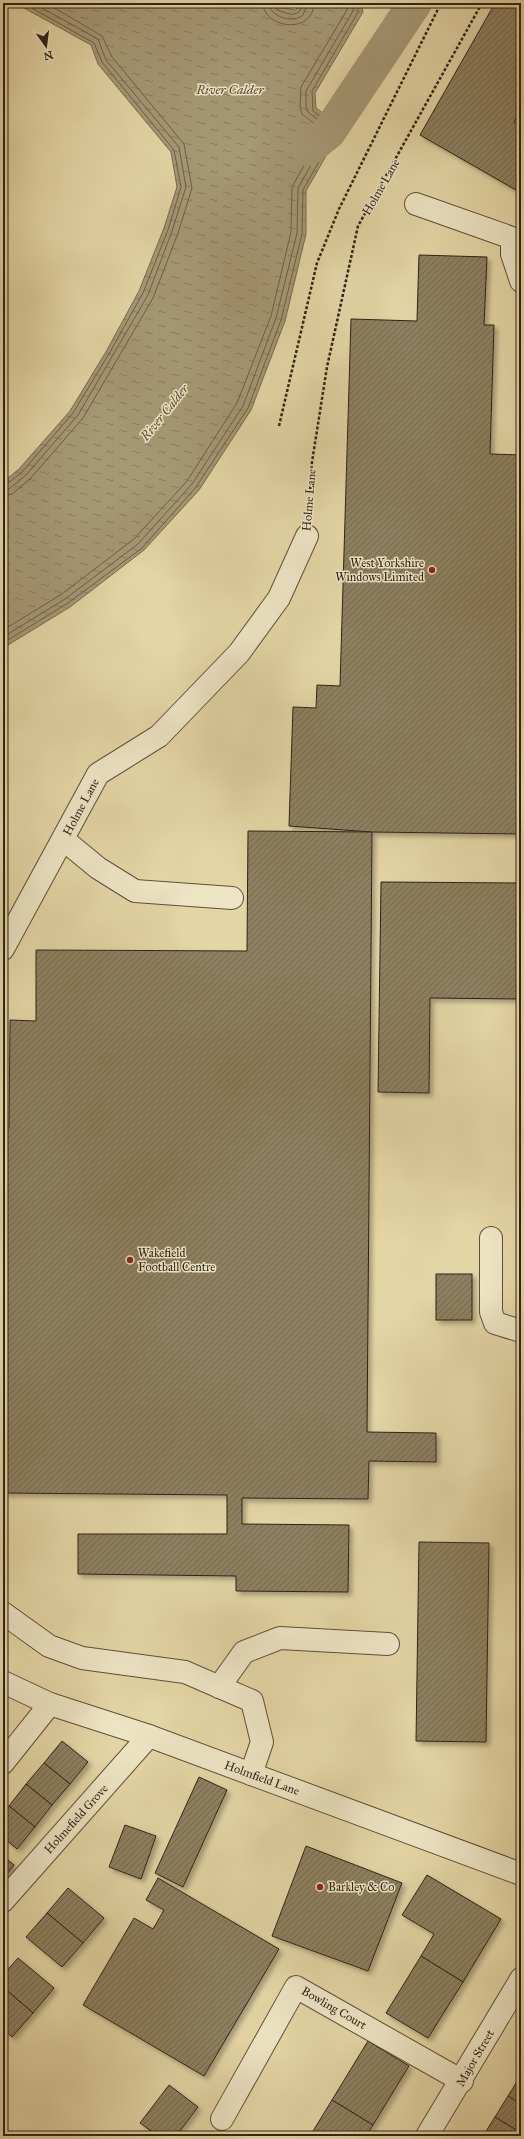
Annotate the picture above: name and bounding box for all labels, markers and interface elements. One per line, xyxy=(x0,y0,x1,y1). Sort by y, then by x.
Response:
north arrow xyxy=(26,26,66,66)
text: N xyxy=(42,48,54,63)
water label: River Calder xyxy=(195,82,264,98)
street label: Holme Lane xyxy=(359,156,403,218)
water label: River Calder xyxy=(137,381,193,445)
street label: Holme Lane xyxy=(299,468,319,532)
place label: West Yorkshire Windows Limited xyxy=(335,556,424,584)
marker: West Yorkshire Windows Limited xyxy=(427,565,437,575)
street label: Holme Lane xyxy=(60,776,102,838)
place label: Wakefield Football Centre xyxy=(138,1246,215,1274)
marker: Wakefield Football Centre xyxy=(125,1255,135,1265)
street label: Holmfield Lane xyxy=(223,1758,301,1798)
street label: Holmefield Grove xyxy=(41,1782,111,1856)
place label: Barkley & Co xyxy=(328,1880,394,1894)
marker: Barkley & Co xyxy=(315,1882,325,1892)
street label: Bowling Court xyxy=(299,1984,370,2033)
street label: Major Street xyxy=(453,2026,497,2089)

